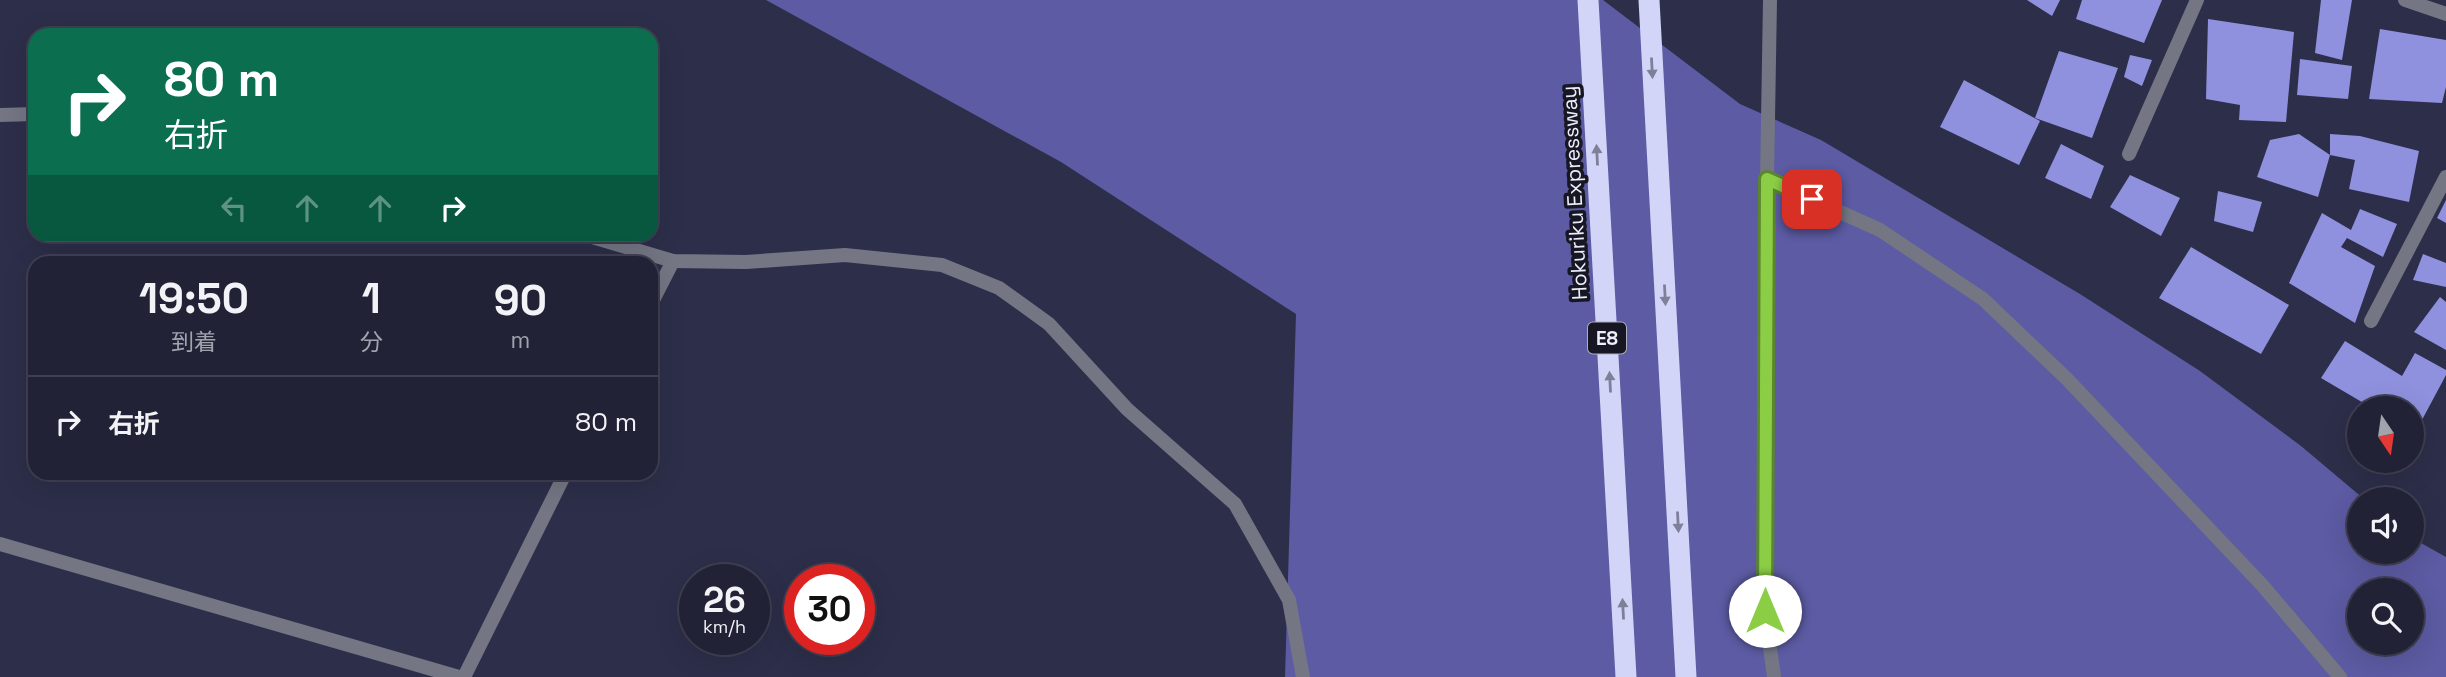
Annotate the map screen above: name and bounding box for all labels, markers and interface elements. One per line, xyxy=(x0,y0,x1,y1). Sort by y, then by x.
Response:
text: 80 m xyxy=(164,48,279,110)
icon: right xyxy=(49,56,140,147)
one-way arrow xyxy=(1647,57,1658,79)
street label: Hokuriku Expressway xyxy=(1555,85,1593,301)
text: 右折 xyxy=(164,115,228,155)
one-way arrow xyxy=(1591,143,1602,165)
pin xyxy=(1782,169,1842,229)
icon: arrive xyxy=(1793,180,1831,218)
icon: left xyxy=(215,189,253,227)
icon: ahead xyxy=(288,189,326,227)
icon: ahead xyxy=(361,189,399,227)
icon: right xyxy=(434,189,472,227)
text: 19:50 xyxy=(139,272,249,325)
text: 1 xyxy=(362,272,381,325)
text: 90 xyxy=(494,274,547,327)
one-way arrow xyxy=(1660,285,1671,307)
road number: E8 xyxy=(1588,322,1626,354)
text: m xyxy=(511,325,530,355)
text: 到着 xyxy=(171,327,217,357)
text: 分 xyxy=(360,327,383,357)
one-way arrow xyxy=(1604,370,1615,392)
north arrow xyxy=(2347,396,2424,472)
map controls xyxy=(2347,396,2424,655)
icon: right xyxy=(49,403,87,441)
text: 80 m xyxy=(575,405,637,439)
text: 右折 xyxy=(108,407,160,441)
button: sound xyxy=(2347,487,2424,564)
one-way arrow xyxy=(1673,512,1684,534)
speed limit sign: 30 xyxy=(784,564,875,655)
position arrow xyxy=(1728,574,1802,648)
text: 26 xyxy=(703,578,746,622)
button: search xyxy=(2347,578,2424,655)
one-way arrow xyxy=(1617,598,1628,620)
text: km/h xyxy=(703,615,746,638)

